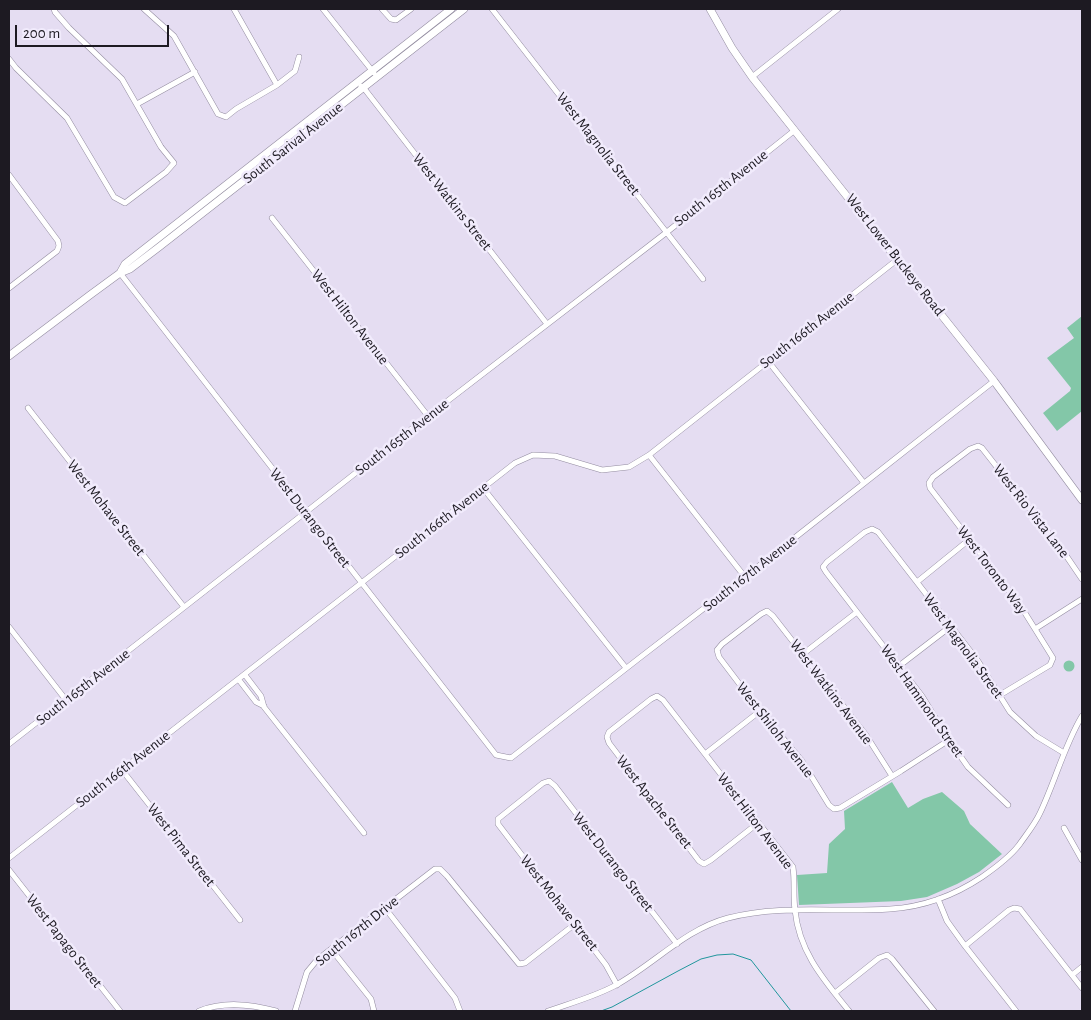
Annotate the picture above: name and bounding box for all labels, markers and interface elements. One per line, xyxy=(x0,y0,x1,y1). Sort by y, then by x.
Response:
scale bar xyxy=(18,15,171,47)
text: 200 m xyxy=(23,26,60,41)
street label: West Magnolia Street xyxy=(552,89,644,199)
street label: South Sarival Avenue xyxy=(239,98,347,188)
street label: South 165th Avenue xyxy=(670,146,772,230)
street label: West Watkins Street xyxy=(408,150,496,254)
street label: West Lower Buckeye Road xyxy=(842,190,948,320)
street label: West Hilton Avenue xyxy=(307,266,393,368)
street label: South 166th Avenue xyxy=(756,288,858,372)
street label: South 165th Avenue xyxy=(351,395,453,479)
street label: West Mohave Street xyxy=(63,456,149,560)
street label: West Rio Vista Lane xyxy=(989,461,1073,561)
street label: West Durango Street xyxy=(266,465,354,571)
street label: South 166th Avenue xyxy=(391,478,493,562)
street label: West Toronto Way xyxy=(953,522,1031,618)
street label: South 167th Avenue xyxy=(700,531,800,615)
street label: West Magnolia Street xyxy=(919,590,1007,702)
street label: West Watkins Avenue xyxy=(786,636,876,748)
street label: West Hammond Street xyxy=(876,641,968,761)
street label: South 165th Avenue xyxy=(32,645,134,729)
street label: West Shiloh Avenue xyxy=(732,679,818,781)
street label: South 166th Avenue xyxy=(72,727,174,811)
street label: West Apache Street xyxy=(612,752,696,852)
street label: West Hilton Avenue xyxy=(713,769,797,873)
street label: West Pima Street xyxy=(143,800,219,890)
street label: West Durango Street xyxy=(569,809,657,915)
street label: West Mohave Street xyxy=(516,851,602,955)
street label: West Papago Street xyxy=(22,891,106,991)
street label: South 167th Drive xyxy=(312,892,402,970)

